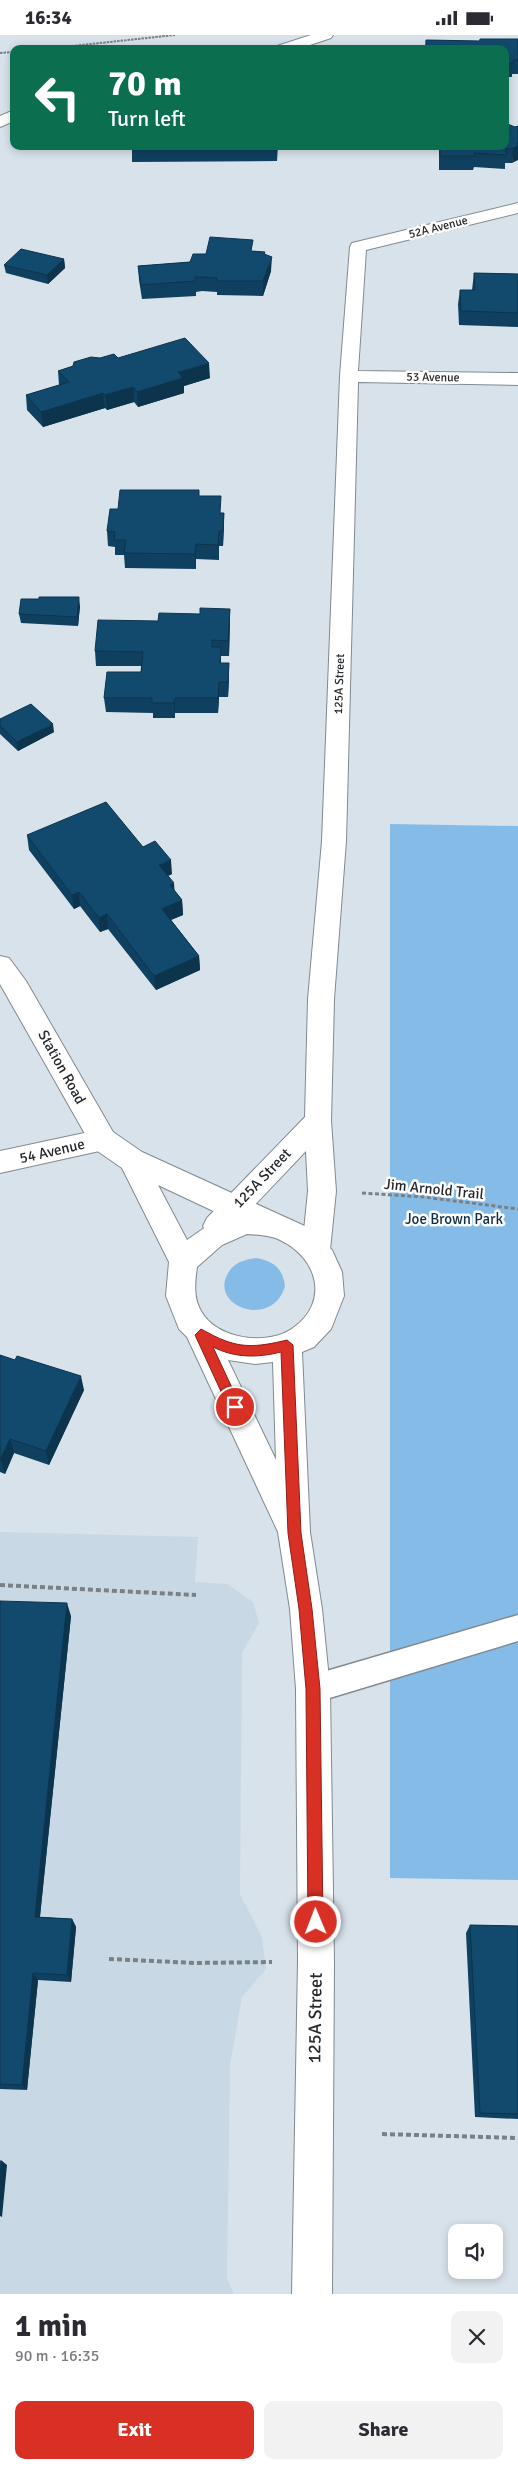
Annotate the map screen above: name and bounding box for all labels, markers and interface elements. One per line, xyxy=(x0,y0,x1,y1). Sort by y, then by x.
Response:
text: 16:34 xyxy=(25,6,72,30)
text: 70 m xyxy=(108,62,182,105)
icon: left xyxy=(25,65,90,130)
text: Turn left xyxy=(108,105,186,132)
street label: 52A Avenue xyxy=(407,213,469,242)
street label: 53 Avenue xyxy=(406,370,460,385)
street label: 125A Street xyxy=(331,653,348,715)
street label: Station Road xyxy=(34,1027,90,1107)
street label: 54 Avenue xyxy=(18,1135,86,1167)
street label: 125A Street xyxy=(229,1144,295,1212)
street label: Jim Arnold Trail xyxy=(383,1175,485,1203)
park label: Joe Brown Park xyxy=(405,1210,504,1228)
pin xyxy=(214,1386,256,1428)
icon: arrive xyxy=(221,1393,249,1421)
position arrow xyxy=(289,1895,341,1947)
street label: 125A Street xyxy=(303,1972,327,2064)
map controls xyxy=(448,2224,503,2279)
button: sound xyxy=(448,2224,503,2279)
text: 1 min xyxy=(15,2308,87,2345)
button: close xyxy=(451,2311,503,2363)
text: 90 m · 16:35 xyxy=(15,2346,99,2366)
button: Exit xyxy=(15,2401,254,2459)
button: Share xyxy=(264,2401,503,2459)

